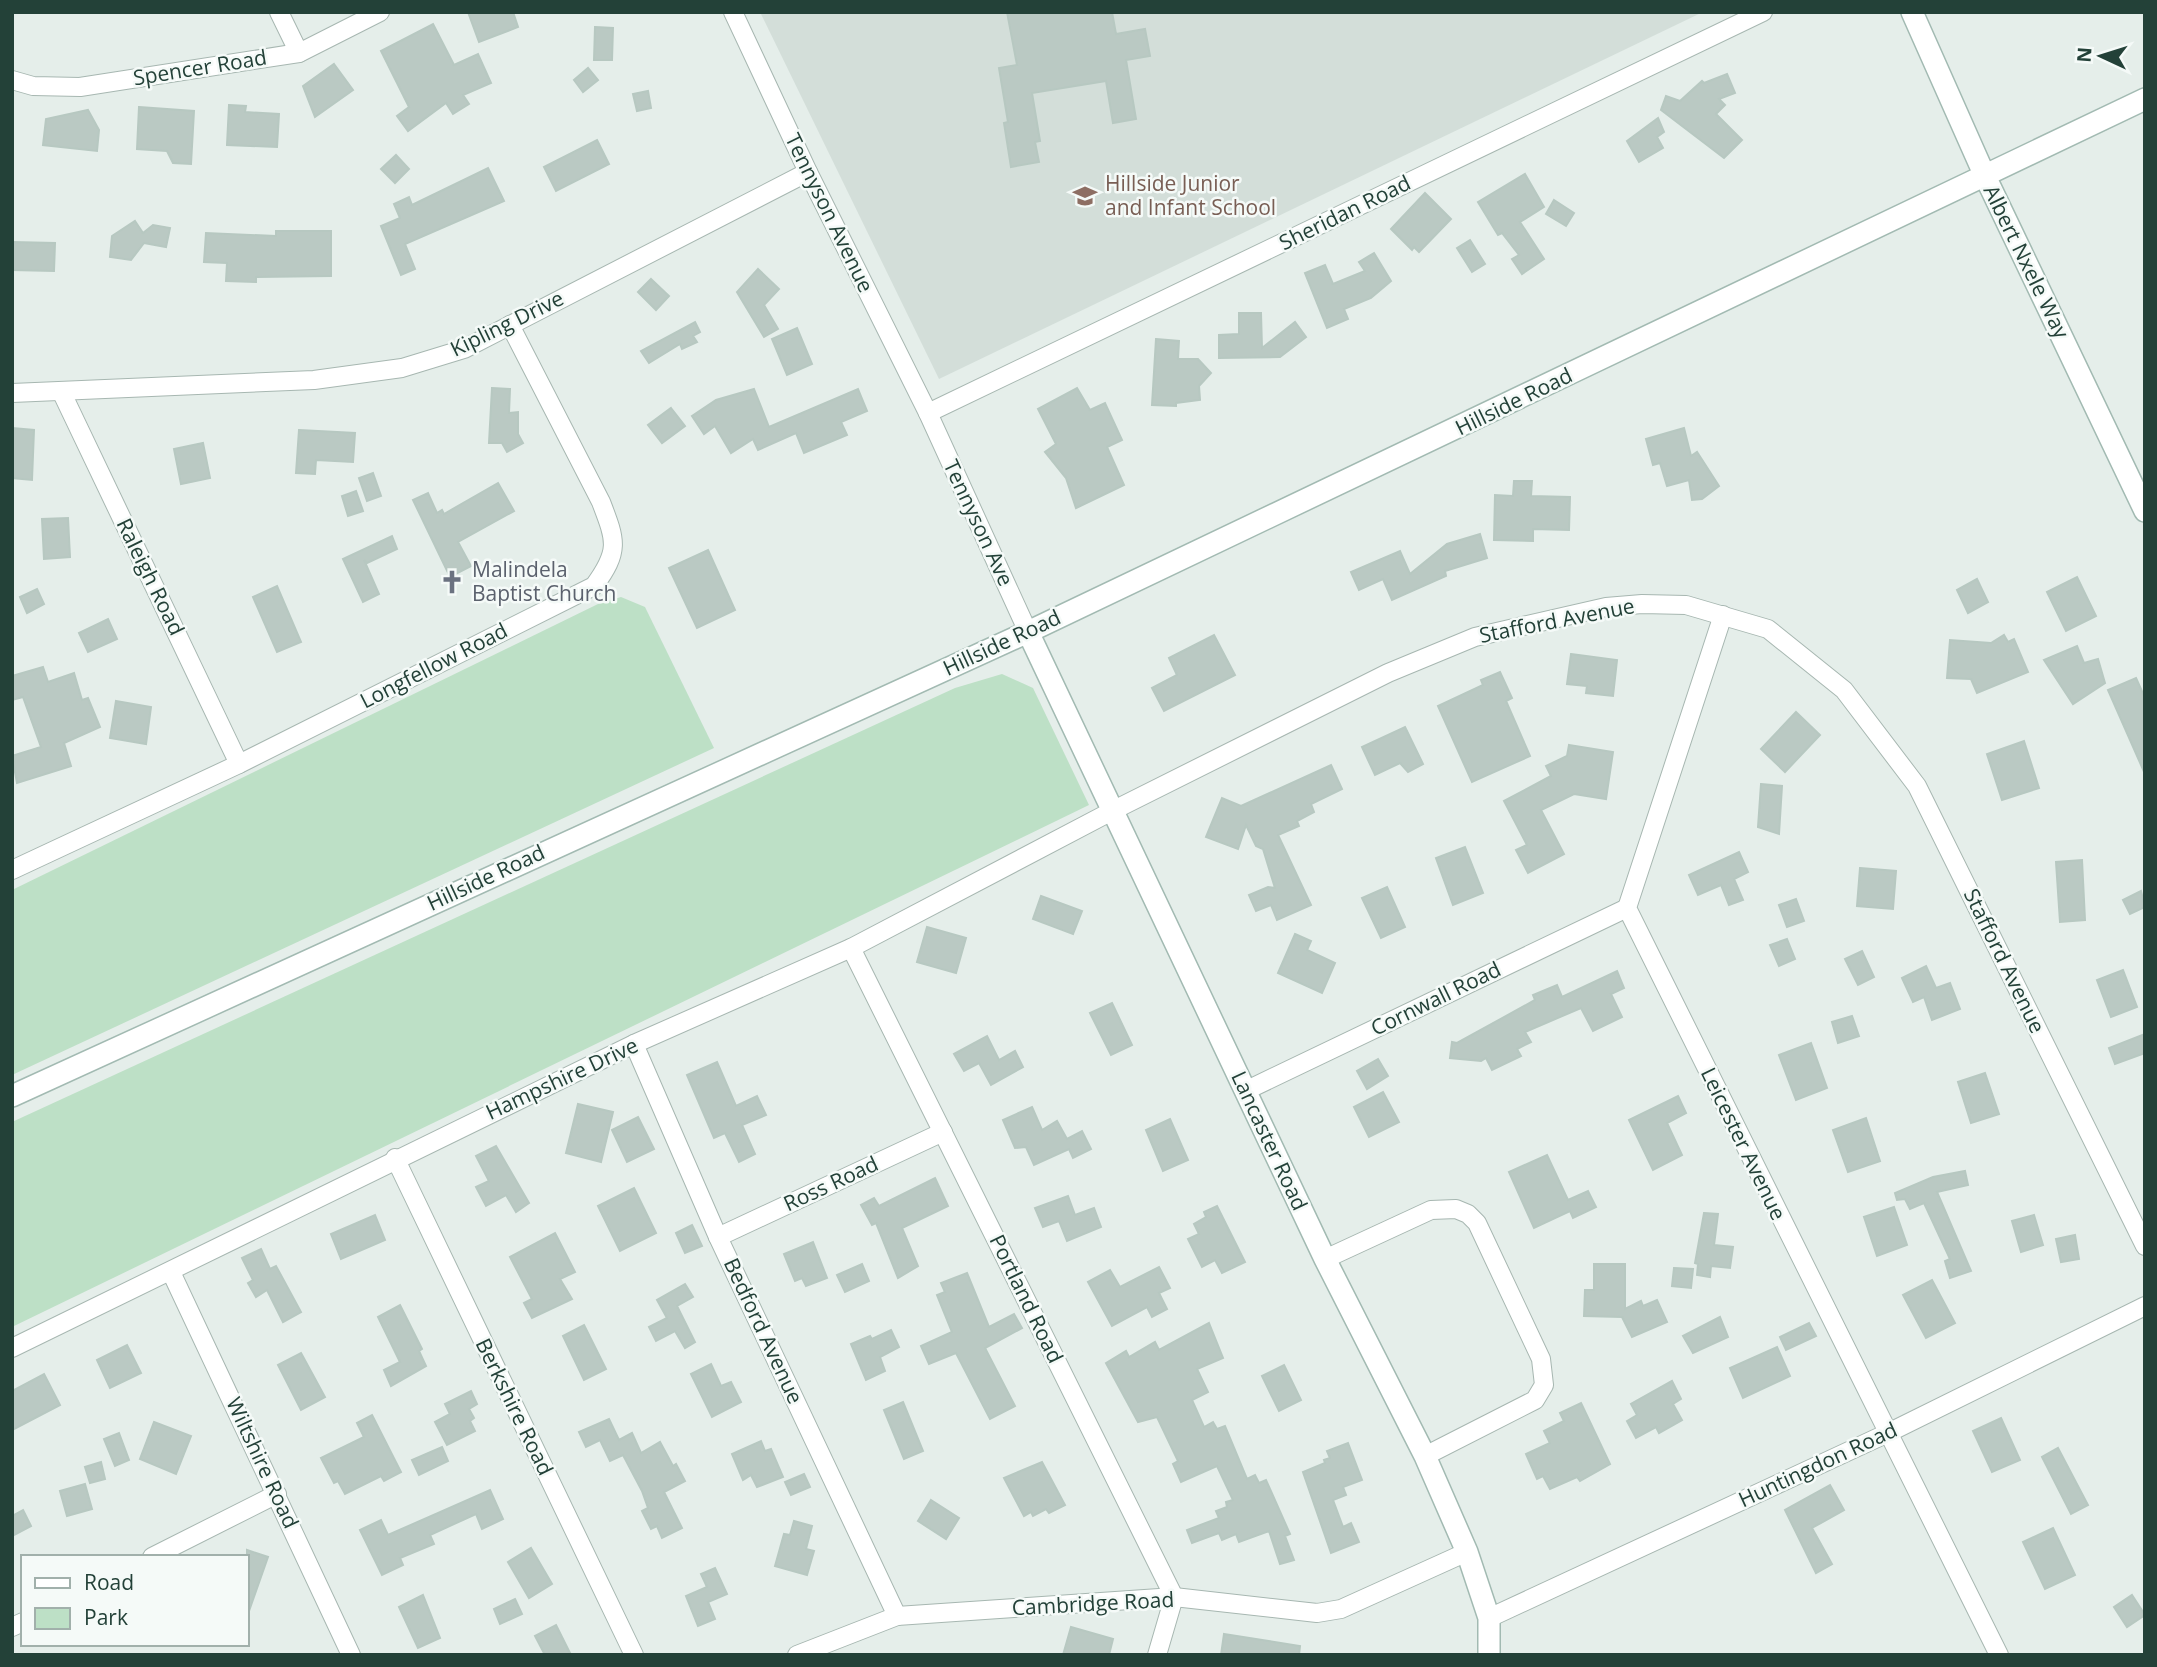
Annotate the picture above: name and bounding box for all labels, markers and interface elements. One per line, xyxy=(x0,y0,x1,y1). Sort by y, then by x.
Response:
north arrow xyxy=(2066,21,2136,91)
street label: Spencer Road xyxy=(131,43,269,91)
text: N xyxy=(2071,46,2098,63)
street label: Tennyson Avenue xyxy=(779,128,881,297)
street label: Sheridan Road xyxy=(1274,168,1415,256)
place label: Hillside Junior and Infant School xyxy=(1105,169,1276,221)
street label: Albert Nxele Way xyxy=(1978,180,2076,343)
school or university icon: Hillside Junior and Infant School xyxy=(1071,182,1099,210)
street label: Kipling Drive xyxy=(445,284,568,363)
street label: Hillside Road xyxy=(1450,361,1577,442)
street label: Tennyson Ave xyxy=(937,455,1020,590)
street label: Raleigh Road xyxy=(111,513,191,640)
place label: Malindela Baptist Church xyxy=(472,555,616,607)
church icon: Malindela Baptist Church xyxy=(438,568,466,596)
street label: Stafford Avenue xyxy=(1477,591,1637,649)
street label: Hillside Road xyxy=(938,603,1065,682)
street label: Longfellow Road xyxy=(355,616,512,714)
street label: Hillside Road xyxy=(422,838,549,917)
street label: Stafford Avenue xyxy=(1958,884,2052,1037)
street label: Cornwall Road xyxy=(1366,955,1505,1042)
street label: Hampshire Drive xyxy=(481,1031,642,1126)
street label: Leicester Avenue xyxy=(1695,1063,1793,1224)
street label: Lancaster Road xyxy=(1225,1066,1314,1215)
street label: Ross Road xyxy=(779,1149,882,1217)
street label: Portland Road xyxy=(984,1230,1070,1367)
street label: Bedford Avenue xyxy=(718,1253,810,1408)
street label: Berkshire Road xyxy=(470,1333,560,1480)
street label: Wiltshire Road xyxy=(220,1392,306,1533)
street label: Huntingdon Road xyxy=(1734,1415,1902,1513)
legend xyxy=(21,1555,248,1646)
text: Road xyxy=(84,1568,134,1596)
street label: Cambridge Road xyxy=(1011,1585,1175,1621)
text: Park xyxy=(84,1603,128,1631)

